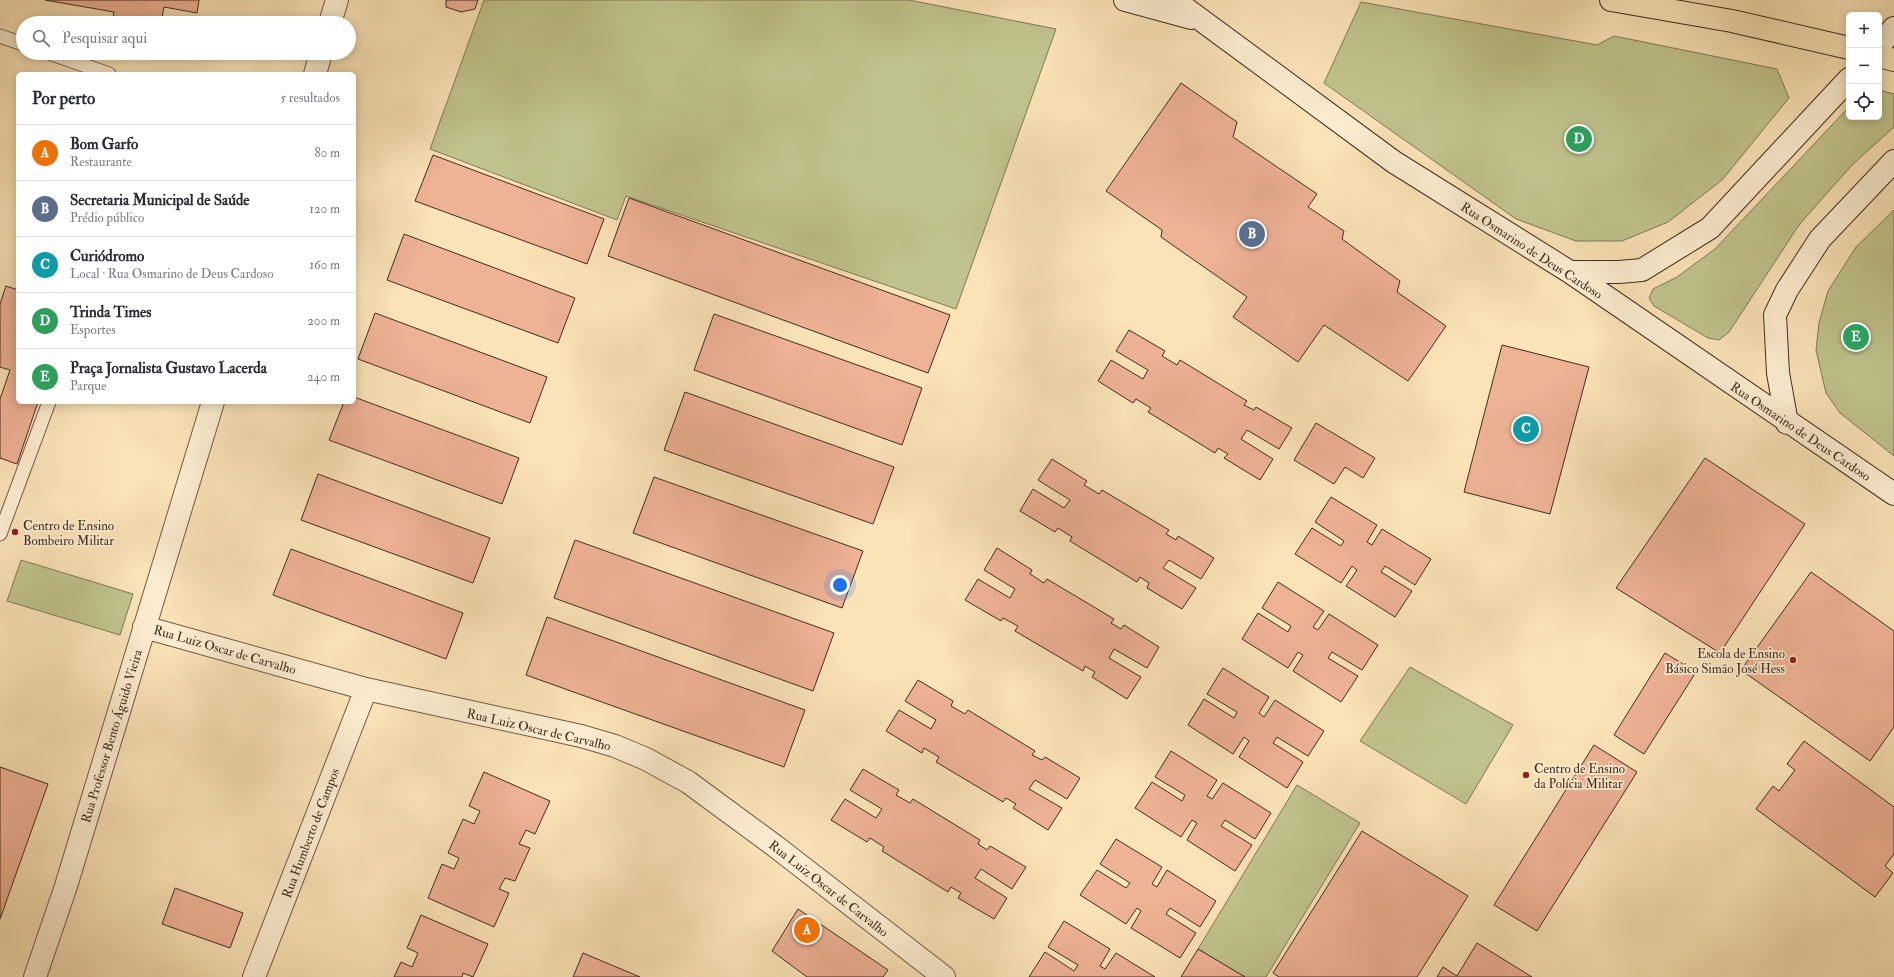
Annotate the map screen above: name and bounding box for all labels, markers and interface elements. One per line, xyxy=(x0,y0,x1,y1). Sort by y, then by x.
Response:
map controls xyxy=(1846,12,1882,120)
button: + xyxy=(1846,12,1882,48)
search box xyxy=(16,16,356,60)
icon: search xyxy=(30,27,52,49)
text: Pesquisar aqui xyxy=(62,29,147,48)
button: − xyxy=(1846,48,1882,84)
button: locate xyxy=(1846,84,1882,120)
text: Por perto xyxy=(32,88,95,109)
text: 5 resultados xyxy=(280,90,340,106)
pin: D xyxy=(1566,124,1592,154)
text: Bom Garfo xyxy=(70,135,138,154)
text: A xyxy=(41,145,49,161)
text: 80 m xyxy=(314,145,340,161)
text: Restaurante xyxy=(70,154,132,170)
text: Secretaria Municipal de Saúde xyxy=(70,191,250,210)
street label: Rua Osmarino de Deus Cardoso xyxy=(1458,199,1605,303)
text: B xyxy=(41,201,49,217)
text: 120 m xyxy=(309,201,340,217)
text: Prédio público xyxy=(70,210,144,226)
pin: B xyxy=(1239,219,1265,249)
text: Curiódromo xyxy=(70,247,144,266)
text: C xyxy=(40,257,50,273)
text: 160 m xyxy=(309,257,340,273)
text: Local · Rua Osmarino de Deus Cardoso xyxy=(70,266,274,282)
text: Trinda Times xyxy=(70,303,151,322)
text: D xyxy=(40,313,50,329)
text: 200 m xyxy=(307,313,340,329)
text: Esportes xyxy=(70,322,116,338)
pin: E xyxy=(1843,322,1869,352)
text: Praça Jornalista Gustavo Lacerda xyxy=(70,359,267,378)
text: E xyxy=(40,369,50,385)
text: 240 m xyxy=(307,369,340,385)
text: Parque xyxy=(70,378,106,394)
street label: Rua Osmarino de Deus Cardoso xyxy=(1727,379,1874,485)
pin: C xyxy=(1513,414,1539,444)
place label: Centro de Ensino Bombeiro Militar xyxy=(23,518,114,549)
marker: Centro de Ensino Bombeiro Militar xyxy=(10,527,20,537)
your location xyxy=(830,575,850,595)
street label: Rua Luiz Oscar de Carvalho xyxy=(152,622,298,678)
place label: Escola de Ensino Básico Simão José Hess xyxy=(1665,646,1786,677)
street label: Rua Professor Bento Águido Vieira xyxy=(77,647,146,825)
marker: Escola de Ensino Básico Simão José Hess xyxy=(1788,655,1798,665)
street label: Rua Luiz Oscar de Carvalho xyxy=(465,706,612,754)
place label: Centro de Ensino da Polícia Militar xyxy=(1534,761,1625,792)
street label: Rua Humberto de Campos xyxy=(279,766,344,901)
marker: Centro de Ensino da Polícia Militar xyxy=(1521,770,1531,780)
street label: Rua Luiz Oscar de Carvalho xyxy=(765,837,891,940)
pin: A xyxy=(794,915,820,945)

